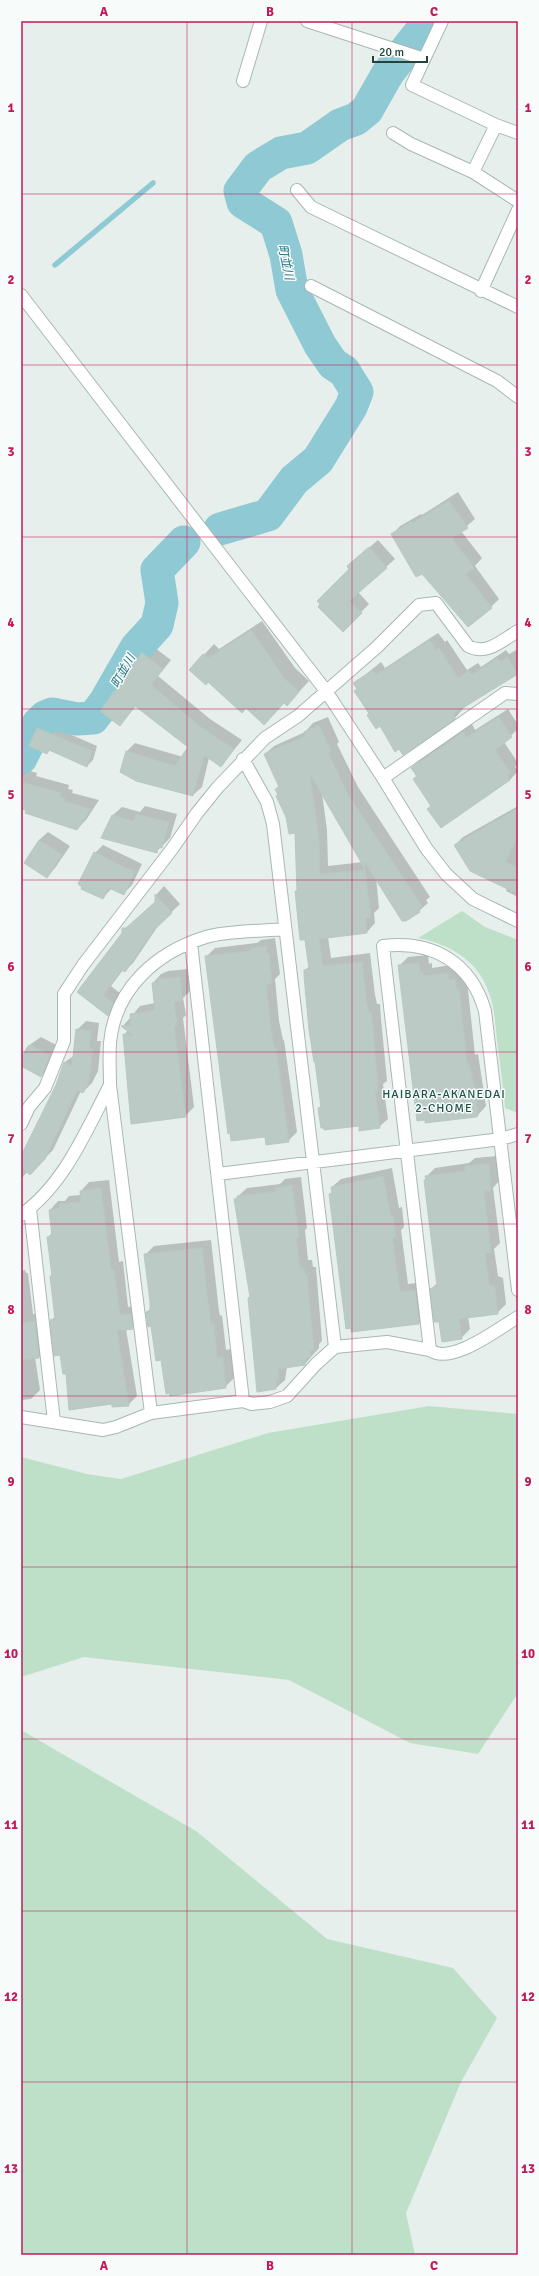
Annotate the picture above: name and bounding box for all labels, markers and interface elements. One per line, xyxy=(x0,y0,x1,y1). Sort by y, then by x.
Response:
text: A xyxy=(100,4,109,20)
text: B xyxy=(266,4,274,20)
text: C xyxy=(430,4,438,20)
scale bar xyxy=(373,38,427,64)
text: 20 m xyxy=(379,45,404,60)
text: 1 xyxy=(7,100,15,116)
text: 1 xyxy=(524,100,532,116)
water label: 町並川 xyxy=(274,243,297,283)
text: 2 xyxy=(7,272,15,288)
text: 2 xyxy=(524,272,532,288)
text: 3 xyxy=(7,444,15,460)
text: 3 xyxy=(524,444,532,460)
text: 4 xyxy=(7,615,15,631)
text: 4 xyxy=(524,615,532,631)
water label: 町並川 xyxy=(108,650,140,691)
text: 5 xyxy=(7,787,15,803)
text: 5 xyxy=(524,787,532,803)
text: 6 xyxy=(7,959,15,975)
text: 6 xyxy=(524,959,532,975)
district label: HAIBARA-AKANEDAI 2-CHOME xyxy=(382,1087,506,1116)
text: 7 xyxy=(7,1131,15,1147)
text: 7 xyxy=(524,1131,532,1147)
text: 8 xyxy=(7,1302,15,1318)
text: 8 xyxy=(524,1302,532,1318)
text: 9 xyxy=(7,1474,15,1490)
text: 9 xyxy=(524,1474,532,1490)
text: 10 xyxy=(4,1646,18,1662)
text: 10 xyxy=(521,1646,535,1662)
text: 11 xyxy=(4,1817,18,1833)
text: 11 xyxy=(521,1817,535,1833)
text: 12 xyxy=(4,1989,18,2005)
text: 12 xyxy=(521,1989,535,2005)
text: 13 xyxy=(4,2161,18,2177)
text: 13 xyxy=(521,2161,535,2177)
text: A xyxy=(100,2258,109,2274)
text: B xyxy=(266,2258,274,2274)
text: C xyxy=(430,2258,438,2274)

